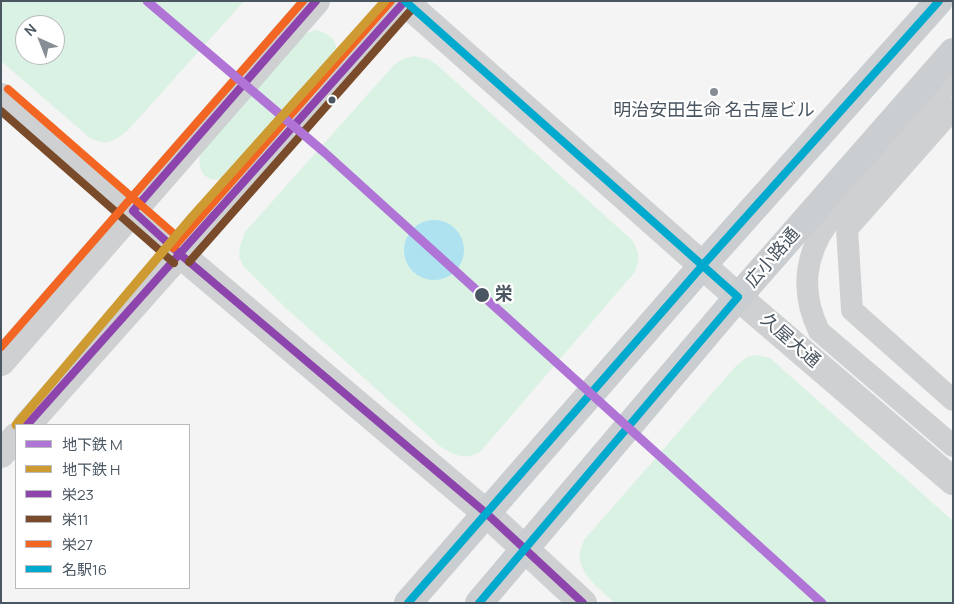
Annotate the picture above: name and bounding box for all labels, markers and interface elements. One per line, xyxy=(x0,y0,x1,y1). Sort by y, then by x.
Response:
north arrow xyxy=(15,15,65,65)
text: N xyxy=(20,19,40,40)
marker: 明治安田生命 名古屋ビル xyxy=(708,86,720,98)
unlabelled marker xyxy=(327,95,337,105)
place label: 明治安田生命 名古屋ビル xyxy=(613,100,815,122)
street label: 広小路通 xyxy=(741,224,805,292)
place label: 栄 xyxy=(495,284,513,306)
marker: 栄 xyxy=(473,286,491,304)
street label: 久屋大通 xyxy=(756,309,824,373)
legend xyxy=(15,424,190,589)
text: 地下鉄 M xyxy=(62,434,123,455)
text: 地下鉄 H xyxy=(62,459,120,480)
text: 栄23 xyxy=(62,484,94,505)
text: 栄11 xyxy=(62,509,89,530)
text: 栄27 xyxy=(62,534,93,555)
text: 名駅16 xyxy=(62,559,107,580)

